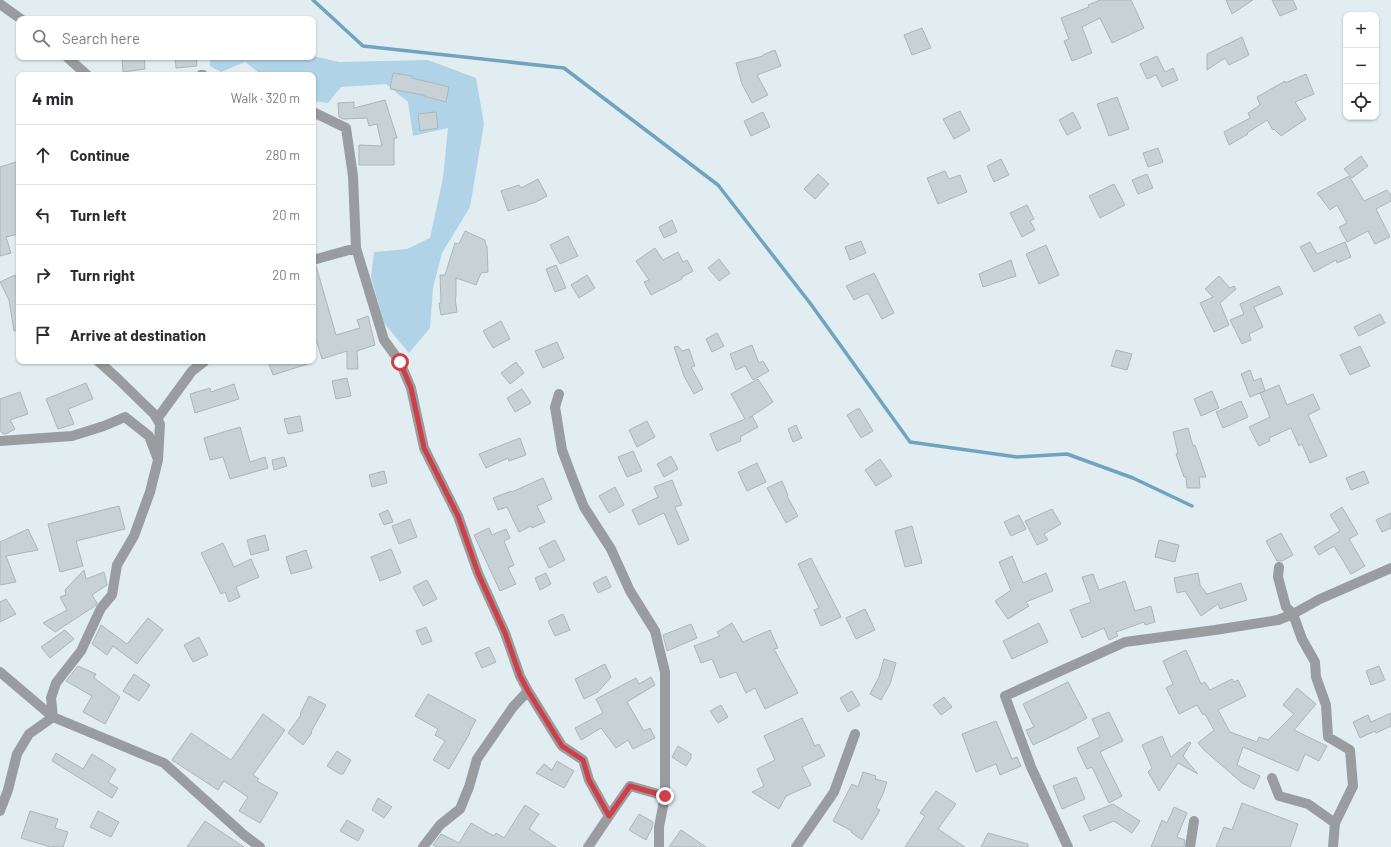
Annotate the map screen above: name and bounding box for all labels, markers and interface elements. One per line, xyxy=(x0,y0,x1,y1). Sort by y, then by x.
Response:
map controls xyxy=(1343,12,1379,120)
button: + xyxy=(1343,12,1379,48)
search box xyxy=(16,16,316,60)
icon: search xyxy=(30,27,52,49)
text: Search here xyxy=(62,29,140,47)
button: − xyxy=(1343,48,1379,84)
button: locate xyxy=(1343,84,1379,120)
text: 4 min xyxy=(32,88,74,108)
text: Walk · 320 m xyxy=(231,90,300,106)
icon: ahead xyxy=(32,144,54,166)
text: Continue xyxy=(70,146,130,164)
text: 280 m xyxy=(266,147,300,163)
icon: left xyxy=(32,204,54,226)
text: Turn left xyxy=(70,206,126,224)
text: 20 m xyxy=(272,207,300,223)
icon: right xyxy=(32,264,54,286)
text: Turn right xyxy=(70,266,135,284)
text: 20 m xyxy=(272,267,300,283)
icon: arrive xyxy=(32,324,54,346)
text: Arrive at destination xyxy=(70,326,206,344)
route start xyxy=(391,353,409,371)
route end xyxy=(656,787,674,805)

